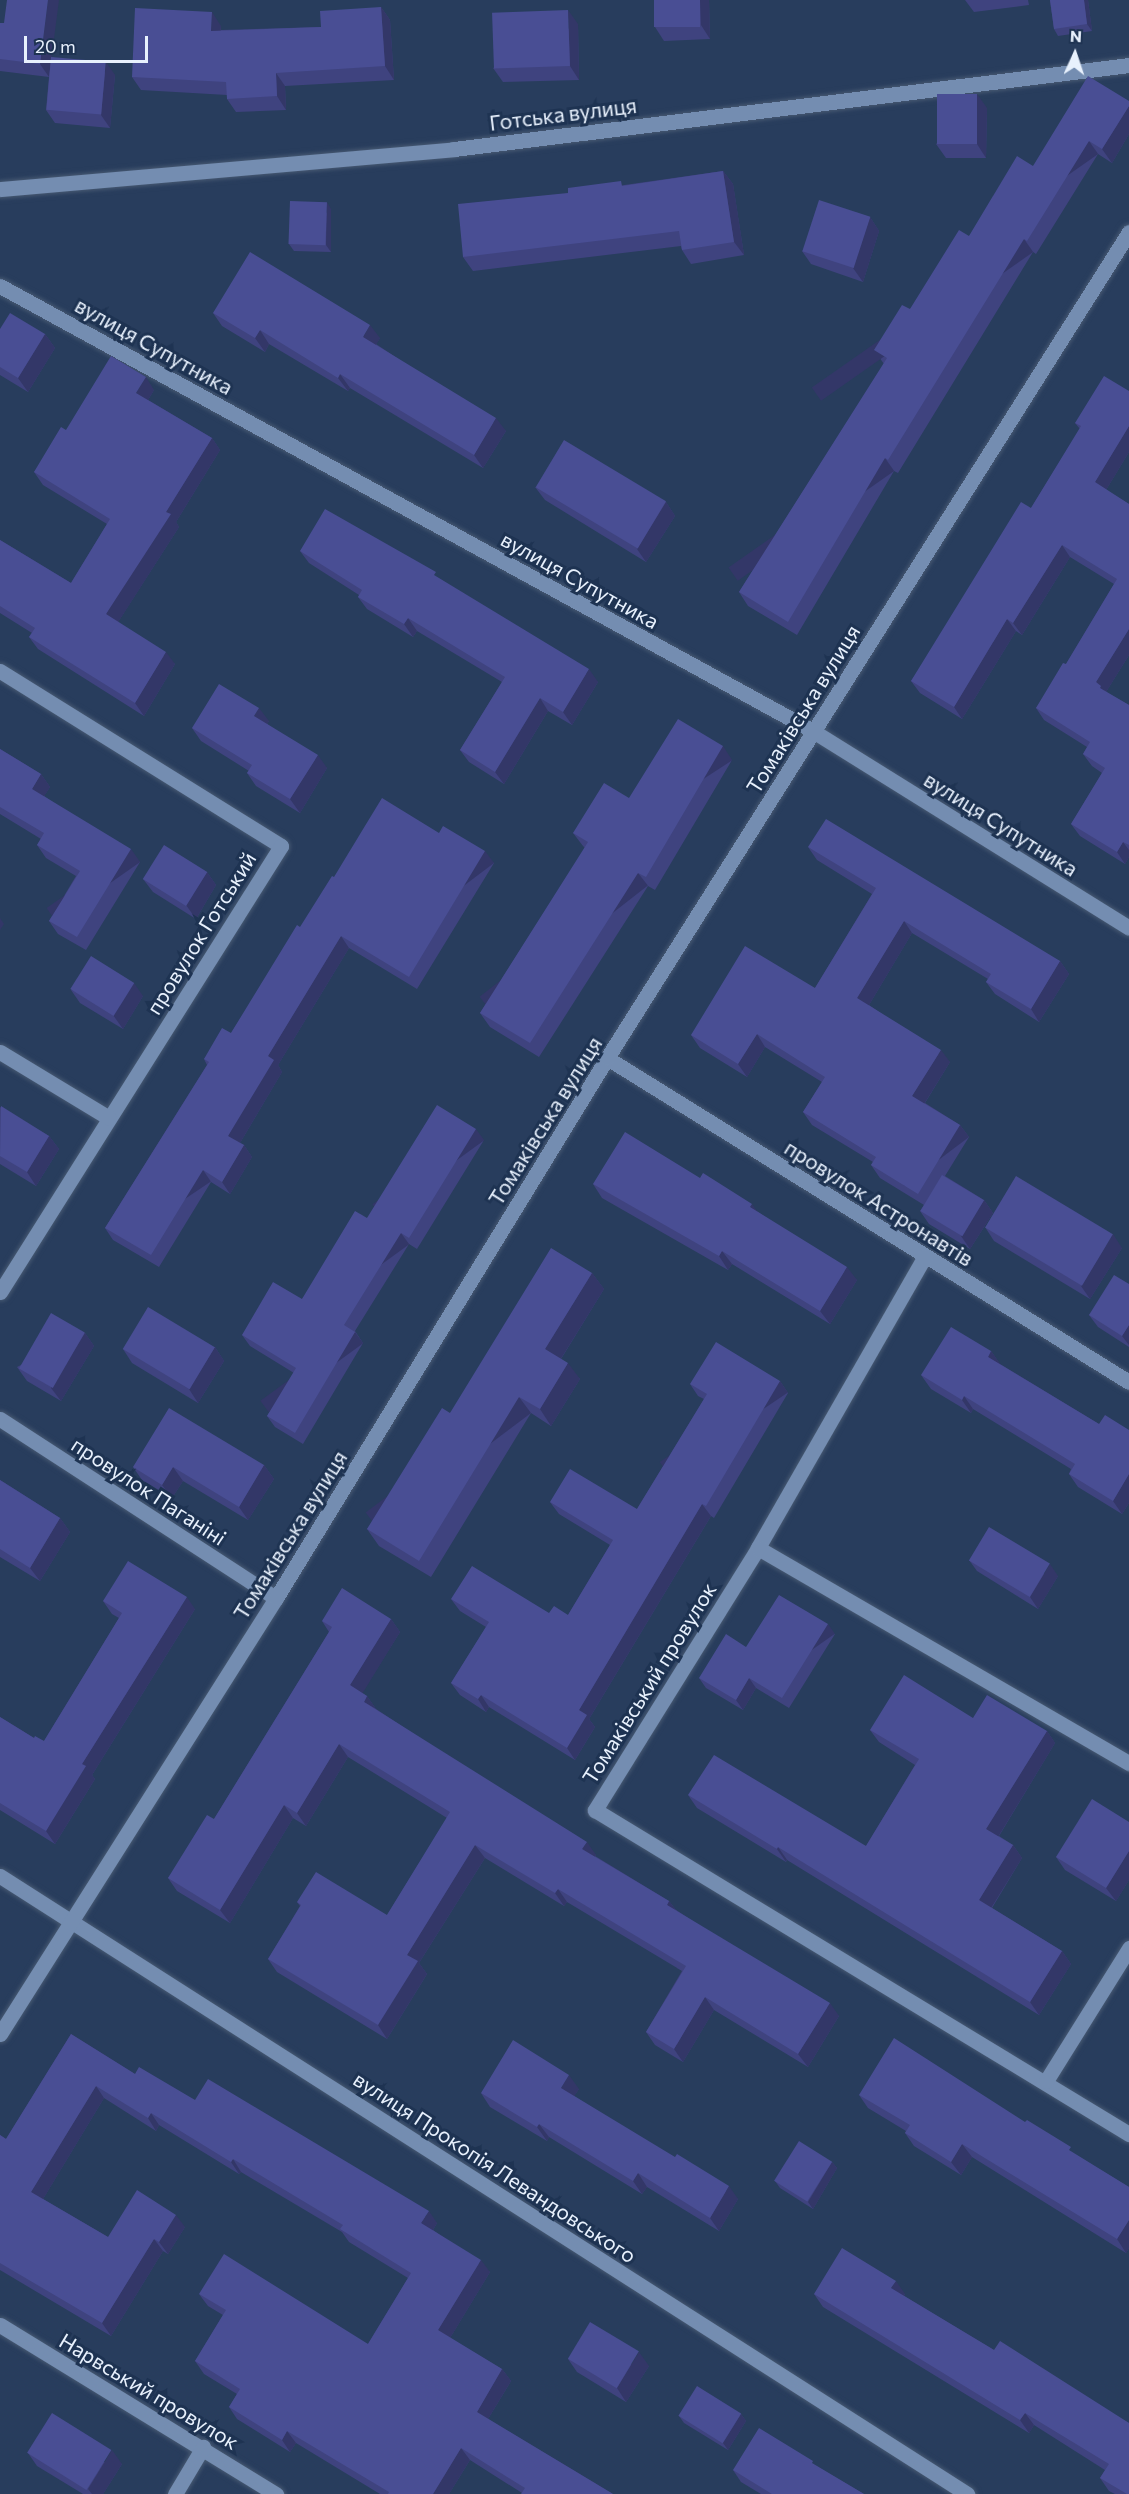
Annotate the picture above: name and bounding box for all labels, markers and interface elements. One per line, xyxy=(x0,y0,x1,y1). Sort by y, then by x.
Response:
scale bar xyxy=(27,24,152,62)
north arrow xyxy=(1045,24,1105,84)
text: N xyxy=(1069,26,1082,45)
text: 20 m xyxy=(35,35,76,57)
street label: Готська вулиця xyxy=(488,92,638,136)
street label: вулиця Супутника xyxy=(71,292,237,400)
street label: вулиця Супутника xyxy=(497,526,663,634)
street label: Томаківська вулиця xyxy=(741,620,865,798)
street label: вулиця Супутника xyxy=(920,767,1082,881)
street label: провулок Готський xyxy=(141,847,261,1019)
street label: Томаківська вулиця xyxy=(483,1032,607,1210)
street label: провулок Астронавтів xyxy=(780,1135,978,1271)
street label: провулок Паганіні xyxy=(67,1432,231,1550)
street label: Томаківська вулиця xyxy=(228,1446,352,1624)
street label: Томаківський провулок xyxy=(577,1578,721,1788)
street label: вулиця Прокопія Левандовського xyxy=(349,2066,641,2268)
street label: Нарвський провулок xyxy=(55,2328,243,2454)

